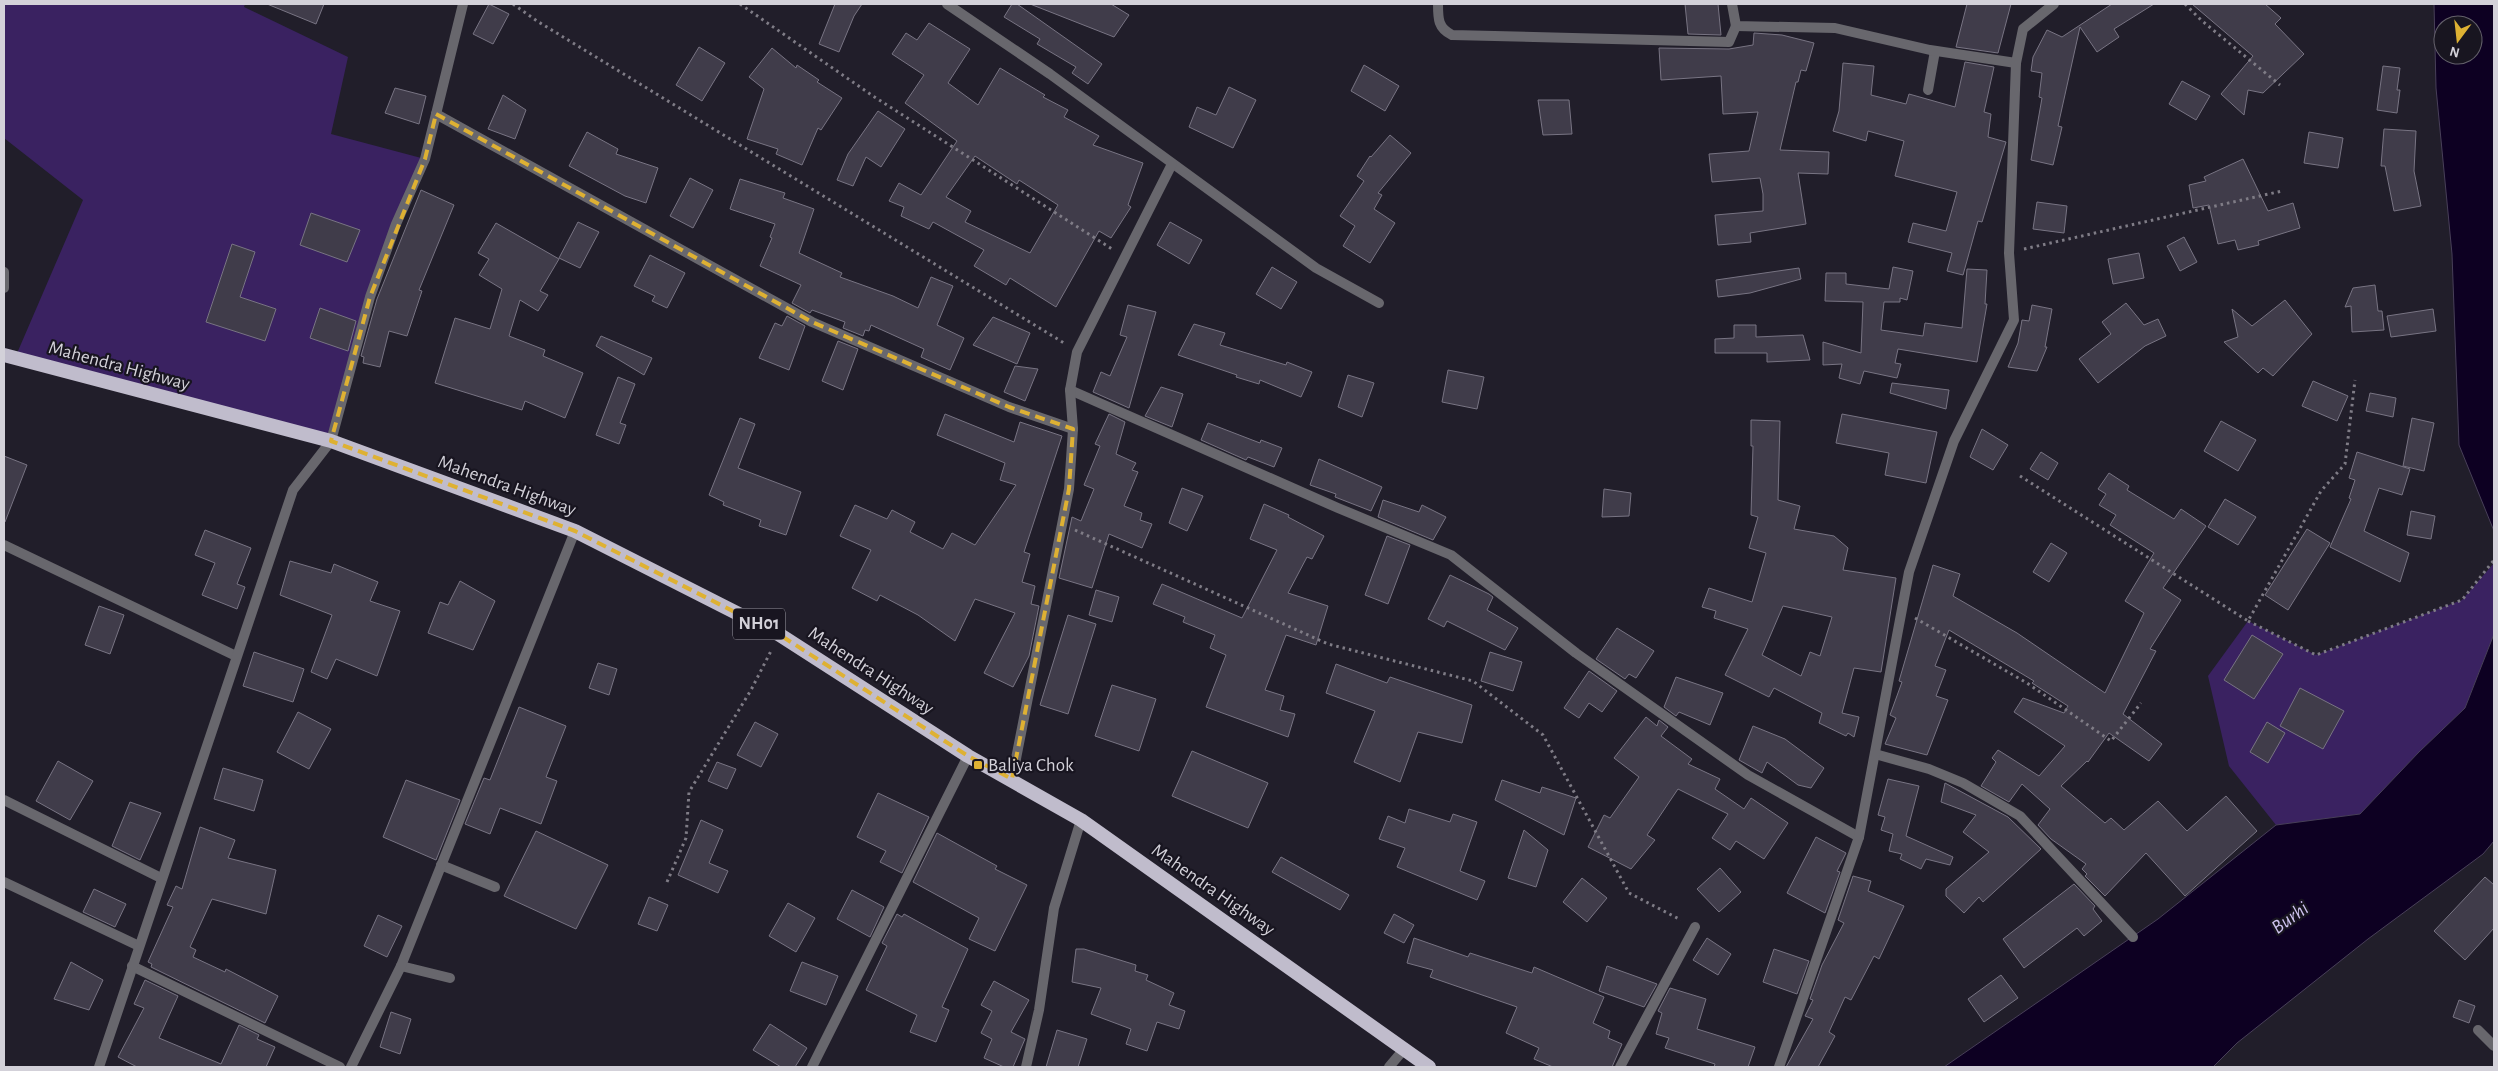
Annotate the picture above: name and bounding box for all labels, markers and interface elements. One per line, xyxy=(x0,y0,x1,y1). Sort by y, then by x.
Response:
north arrow xyxy=(2433,15,2483,65)
text: N xyxy=(2448,44,2461,60)
street label: Mahendra Highway xyxy=(46,338,192,394)
street label: Mahendra Highway xyxy=(436,452,578,520)
road number: NH01 xyxy=(733,608,785,640)
street label: Mahendra Highway xyxy=(805,623,937,719)
place label: Baliya Chok xyxy=(988,756,1074,775)
marker: Baliya Chok xyxy=(972,759,984,771)
street label: Mahendra Highway xyxy=(1148,841,1278,939)
water label: Burhi xyxy=(2268,898,2312,938)

